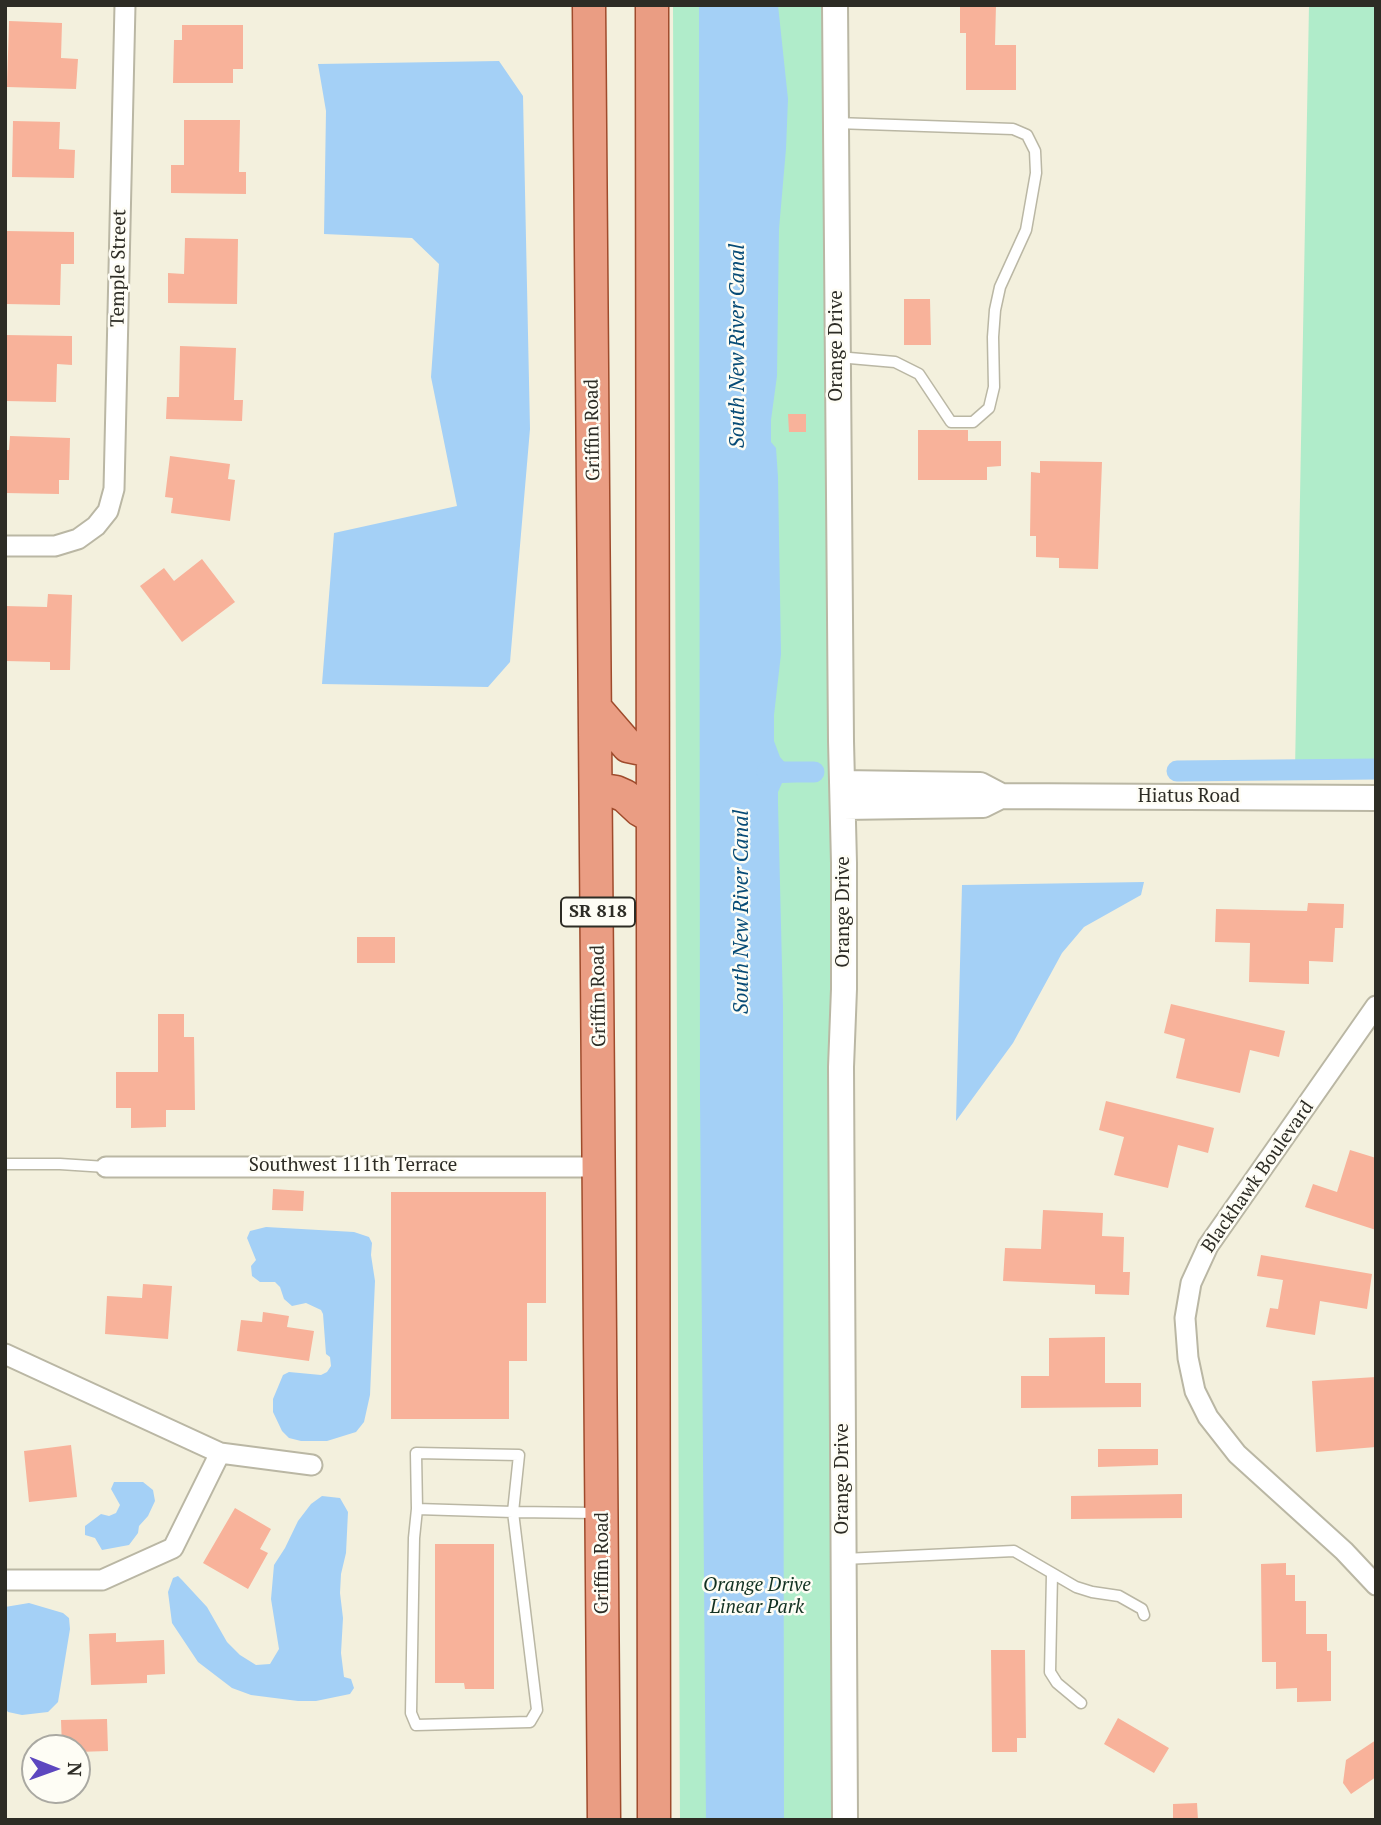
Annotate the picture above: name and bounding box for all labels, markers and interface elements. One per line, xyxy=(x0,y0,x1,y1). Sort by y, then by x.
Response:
street label: Temple Street xyxy=(107,209,131,327)
water label: South New River Canal xyxy=(725,244,751,448)
street label: Orange Drive xyxy=(826,290,848,402)
street label: Griffin Road xyxy=(581,379,605,481)
street label: Hiatus Road xyxy=(1138,786,1240,808)
water label: South New River Canal xyxy=(729,810,755,1014)
street label: Orange Drive xyxy=(833,856,855,968)
road number: SR 818 xyxy=(561,897,635,926)
street label: Griffin Road xyxy=(587,945,611,1047)
street label: Blackhawk Boulevard xyxy=(1197,1097,1319,1257)
street label: Southwest 111th Terrace xyxy=(249,1155,457,1177)
street label: Orange Drive xyxy=(832,1423,854,1535)
street label: Griffin Road xyxy=(592,1512,614,1614)
park label: Orange Drive Linear Park xyxy=(703,1575,811,1619)
north arrow xyxy=(21,1734,91,1804)
text: N xyxy=(63,1762,88,1777)

